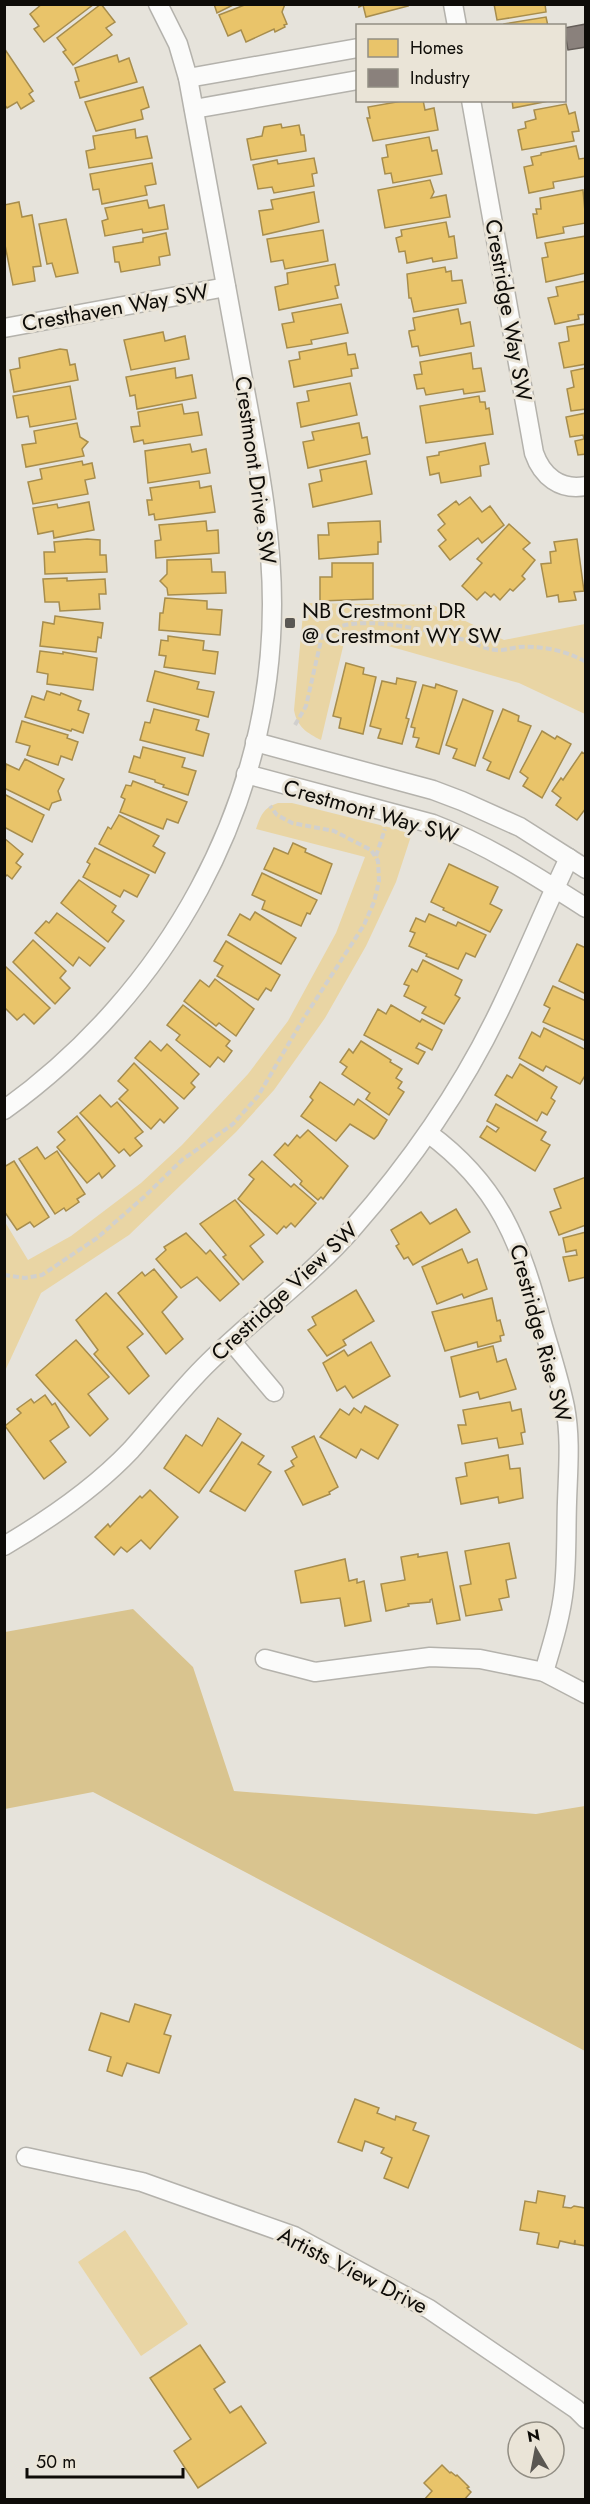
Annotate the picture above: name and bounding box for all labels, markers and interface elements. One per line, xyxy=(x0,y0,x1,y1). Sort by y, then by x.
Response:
legend xyxy=(356,24,566,102)
text: Homes xyxy=(410,35,463,61)
text: Industry xyxy=(410,65,470,91)
street label: Crestridge Way SW xyxy=(477,217,541,404)
street label: Cresthaven Way SW xyxy=(19,275,211,339)
street label: Crestmont Drive SW xyxy=(227,374,285,566)
place label: NB Crestmont DR @ Crestmont WY SW xyxy=(302,594,502,651)
marker: NB Crestmont DR @ Crestmont WY SW xyxy=(283,616,297,630)
street label: Crestmont Way SW xyxy=(280,771,462,851)
street label: Crestridge View SW xyxy=(203,1214,365,1368)
street label: Crestridge Rise SW xyxy=(502,1241,580,1426)
street label: Artists View Drive xyxy=(272,2218,434,2322)
north arrow xyxy=(506,2420,566,2480)
text: N xyxy=(525,2423,542,2448)
scale bar xyxy=(27,2441,183,2479)
text: 50 m xyxy=(36,2449,76,2475)

